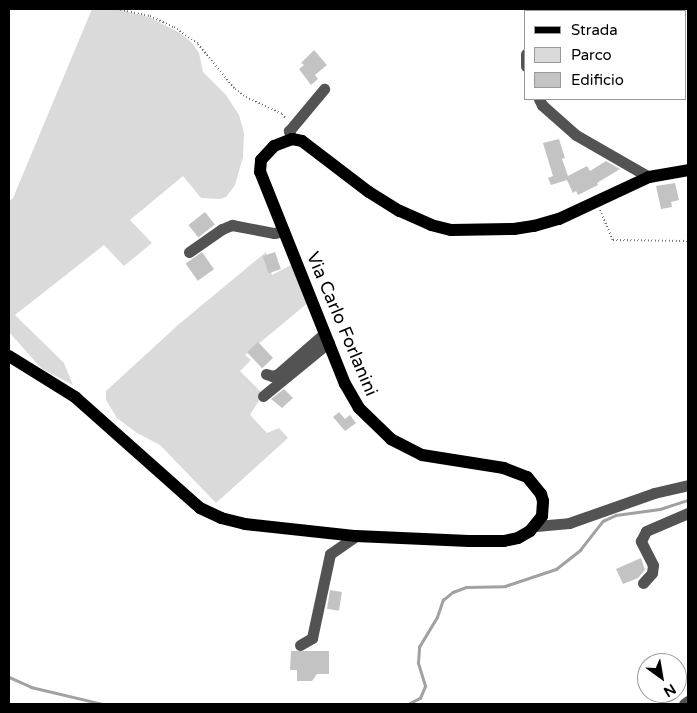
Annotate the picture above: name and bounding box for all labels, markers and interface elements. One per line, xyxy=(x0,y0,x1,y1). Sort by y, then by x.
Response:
legend xyxy=(524,10,687,100)
text: Strada xyxy=(571,21,618,39)
text: Parco xyxy=(571,46,612,64)
text: Edificio xyxy=(571,71,624,89)
street label: Via Carlo Forlanini xyxy=(302,249,382,399)
north arrow xyxy=(637,653,687,703)
text: N xyxy=(660,680,679,700)

